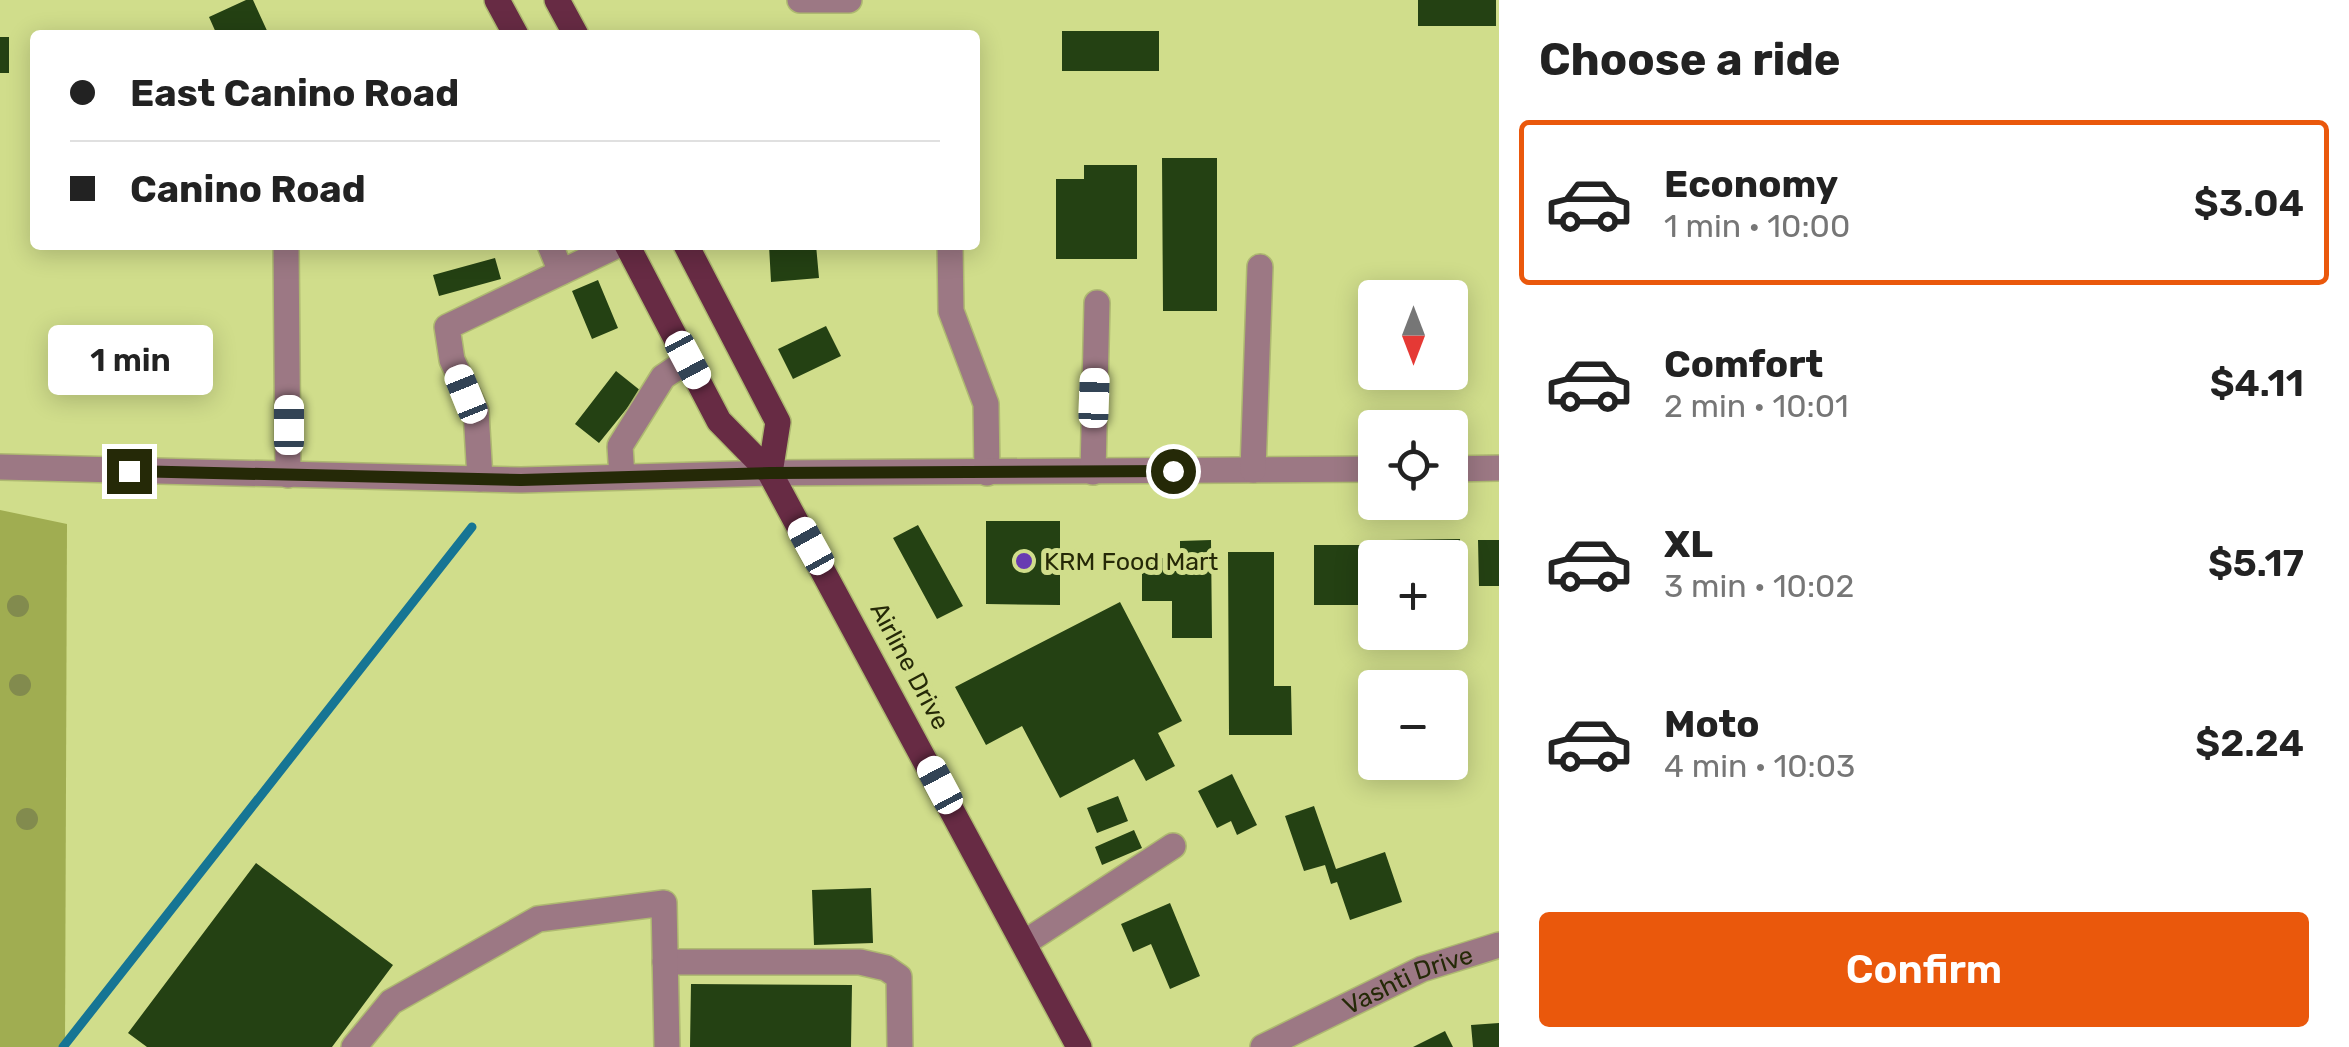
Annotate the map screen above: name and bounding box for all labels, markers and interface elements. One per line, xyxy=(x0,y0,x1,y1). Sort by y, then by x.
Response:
text: Choose a ride xyxy=(1539,33,1841,86)
text: East Canino Road xyxy=(130,70,459,116)
icon: car xyxy=(1544,158,1634,248)
text: Economy xyxy=(1664,161,1838,207)
text: Canino Road xyxy=(130,166,366,212)
text: $3.04 xyxy=(2194,180,2304,226)
text: 1 min · 10:00 xyxy=(1664,207,1850,245)
north arrow xyxy=(1358,280,1468,390)
map controls xyxy=(1358,280,1468,780)
callout: 1 min xyxy=(46,326,212,396)
car xyxy=(661,326,715,394)
icon: car xyxy=(1544,338,1634,428)
text: 1 min xyxy=(90,341,171,379)
text: Comfort xyxy=(1664,341,1823,387)
text: $4.11 xyxy=(2210,360,2304,406)
car xyxy=(441,361,491,427)
car xyxy=(1078,367,1110,429)
text: 2 min · 10:01 xyxy=(1664,387,1849,425)
car xyxy=(274,395,304,455)
button: locate xyxy=(1358,410,1468,520)
route end xyxy=(107,449,152,494)
route start xyxy=(1151,449,1196,494)
car xyxy=(783,512,839,580)
icon: car xyxy=(1544,518,1634,608)
text: XL xyxy=(1664,521,1713,567)
button: + xyxy=(1358,540,1468,650)
text: $5.17 xyxy=(2208,540,2304,586)
place label: KRM Food Mart xyxy=(1044,547,1219,576)
marker: KRM Food Mart xyxy=(1013,550,1035,572)
text: 3 min · 10:02 xyxy=(1664,567,1854,605)
street label: Airline Drive xyxy=(864,597,956,735)
button: − xyxy=(1358,670,1468,780)
icon: car xyxy=(1544,698,1634,788)
text: Moto xyxy=(1664,701,1760,747)
text: $2.24 xyxy=(2195,720,2304,766)
text: 4 min · 10:03 xyxy=(1664,747,1855,785)
car xyxy=(913,751,967,819)
button: Confirm xyxy=(1539,912,2309,1027)
street label: Vashti Drive xyxy=(1338,940,1476,1020)

